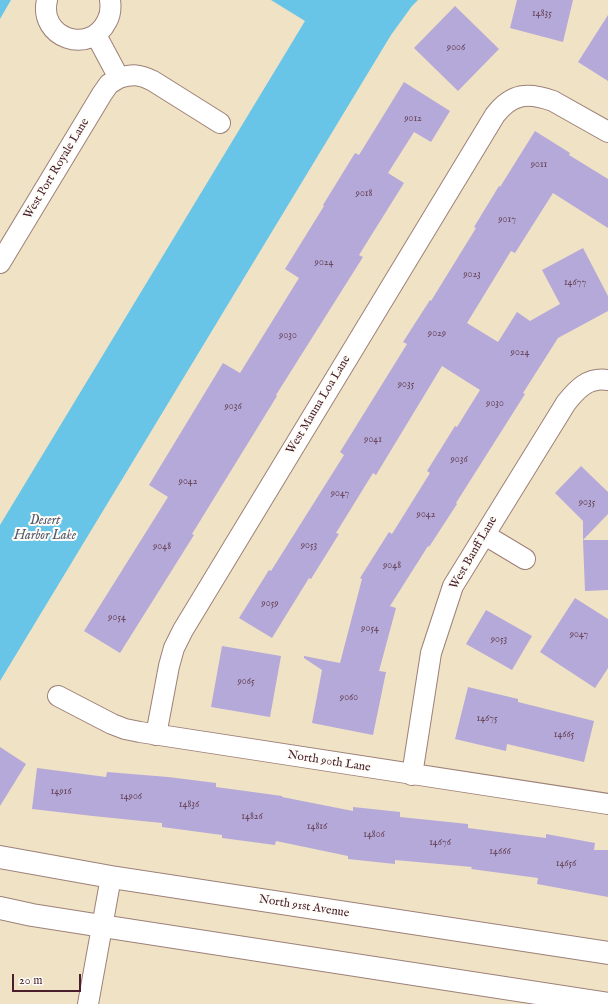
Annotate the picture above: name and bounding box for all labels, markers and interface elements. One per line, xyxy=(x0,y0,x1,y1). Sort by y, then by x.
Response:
house number: 14835 xyxy=(532,8,552,20)
house number: 9006 xyxy=(447,42,465,54)
house number: 9012 xyxy=(404,113,422,125)
street label: West Port Royale Lane xyxy=(21,116,93,222)
house number: 9011 xyxy=(531,159,547,171)
house number: 9018 xyxy=(356,188,372,200)
house number: 9017 xyxy=(498,214,516,226)
house number: 9024 xyxy=(315,257,333,269)
house number: 9023 xyxy=(463,269,481,281)
house number: 14677 xyxy=(564,277,586,289)
house number: 9029 xyxy=(428,328,446,340)
house number: 9030 xyxy=(279,330,297,342)
house number: 9024 xyxy=(511,347,529,359)
street label: West Mauna Loa Lane xyxy=(284,353,354,457)
house number: 9035 xyxy=(398,379,414,391)
house number: 9030 xyxy=(486,398,504,410)
house number: 9036 xyxy=(224,401,242,413)
house number: 9041 xyxy=(364,434,382,446)
house number: 9036 xyxy=(450,454,468,466)
house number: 9042 xyxy=(179,476,197,488)
house number: 9047 xyxy=(331,488,349,500)
house number: 9035 xyxy=(579,497,595,509)
house number: 9042 xyxy=(417,509,435,521)
water label: Desert Harbor Lake xyxy=(14,513,76,544)
street label: West Banff Lane xyxy=(447,514,501,592)
house number: 9053 xyxy=(301,540,317,552)
house number: 9048 xyxy=(153,541,171,553)
house number: 9048 xyxy=(383,560,401,572)
house number: 9059 xyxy=(261,598,279,610)
house number: 9054 xyxy=(108,612,126,624)
house number: 9054 xyxy=(361,623,379,635)
house number: 9047 xyxy=(570,629,588,641)
house number: 9053 xyxy=(491,634,507,646)
house number: 9065 xyxy=(237,676,255,688)
house number: 9060 xyxy=(340,692,358,704)
house number: 14675 xyxy=(476,713,498,725)
house number: 14665 xyxy=(554,729,574,741)
street label: North 90th Lane xyxy=(286,748,372,776)
house number: 14916 xyxy=(51,786,71,798)
house number: 14906 xyxy=(120,791,142,803)
house number: 14836 xyxy=(179,799,199,811)
house number: 14826 xyxy=(241,811,263,823)
house number: 14816 xyxy=(307,821,327,833)
house number: 14806 xyxy=(363,829,385,841)
house number: 14676 xyxy=(429,837,451,849)
house number: 14666 xyxy=(489,846,511,858)
house number: 14656 xyxy=(556,858,576,870)
street label: North 91st Avenue xyxy=(258,893,350,921)
scale bar xyxy=(14,966,83,992)
text: 20 m xyxy=(19,973,42,988)

